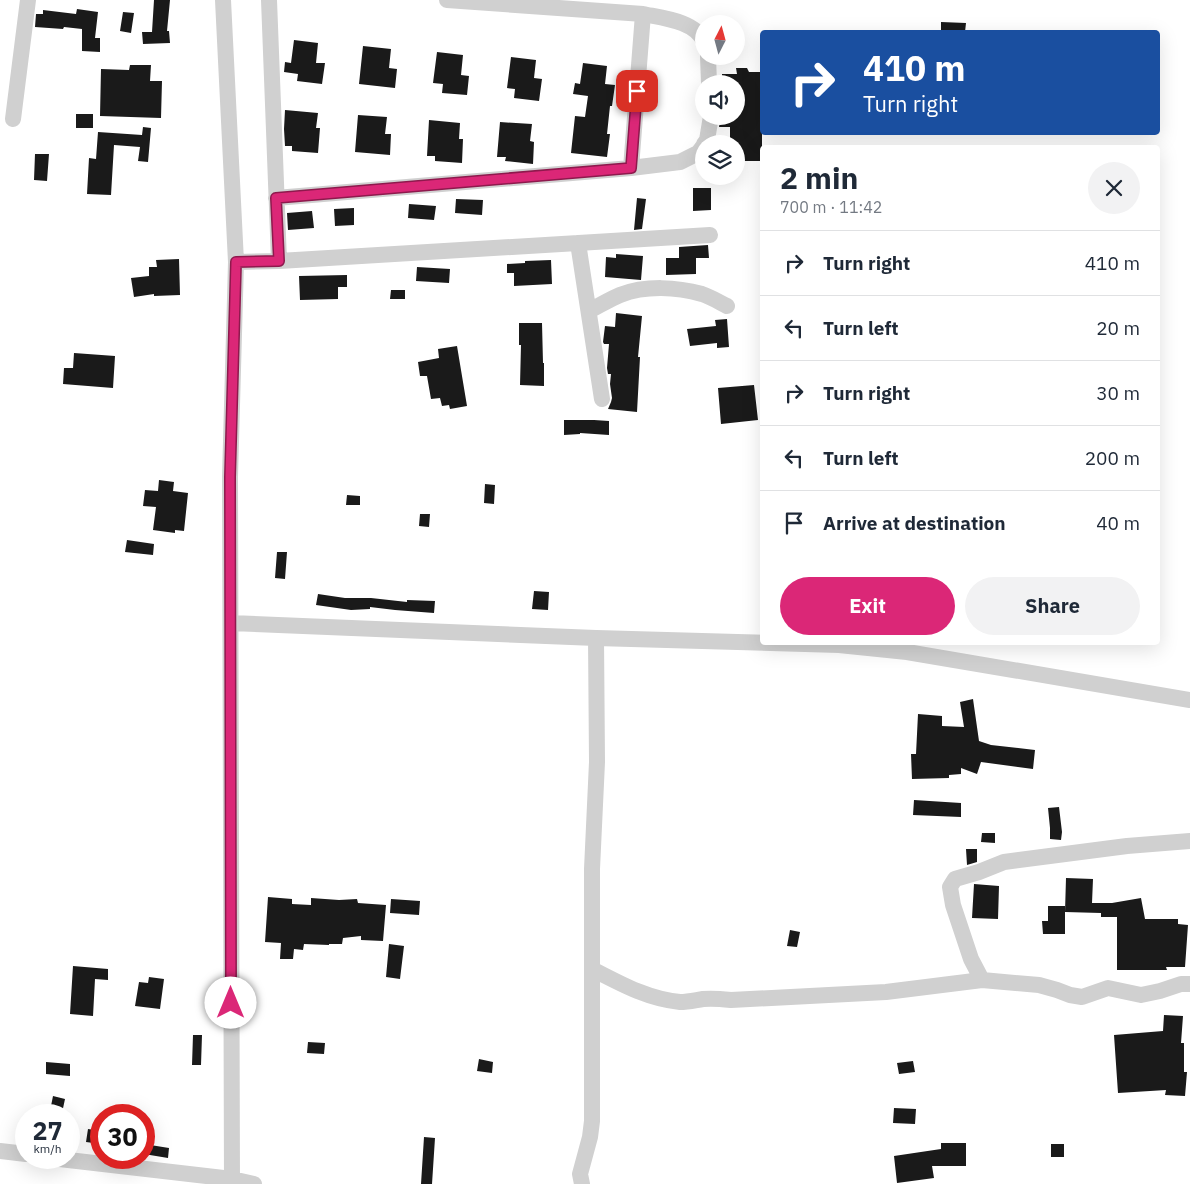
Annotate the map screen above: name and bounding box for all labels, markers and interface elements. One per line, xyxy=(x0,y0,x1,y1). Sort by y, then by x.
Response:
north arrow xyxy=(695,15,745,65)
map controls xyxy=(695,15,745,185)
text: 410 m xyxy=(863,45,966,91)
icon: right xyxy=(780,50,845,115)
pin xyxy=(616,70,658,112)
button: sound xyxy=(695,75,745,125)
icon: arrive xyxy=(623,77,651,105)
text: Turn right xyxy=(863,89,958,118)
button: layers xyxy=(695,135,745,185)
text: 2 min xyxy=(780,158,858,197)
button: close xyxy=(1088,162,1140,214)
text: 700 m · 11:42 xyxy=(780,197,882,217)
icon: right xyxy=(780,249,808,277)
text: Turn right xyxy=(823,251,910,275)
text: 410 m xyxy=(1085,251,1140,275)
icon: left xyxy=(780,314,808,342)
text: Turn left xyxy=(823,316,899,340)
text: 20 m xyxy=(1096,316,1140,340)
icon: right xyxy=(780,379,808,407)
text: Turn right xyxy=(823,381,910,405)
text: 30 m xyxy=(1096,381,1140,405)
icon: left xyxy=(780,444,808,472)
text: Turn left xyxy=(823,446,899,470)
text: 200 m xyxy=(1085,446,1140,470)
icon: arrive xyxy=(780,509,808,537)
text: Arrive at destination xyxy=(823,511,1006,535)
text: 40 m xyxy=(1096,511,1140,535)
button: Exit xyxy=(780,577,955,635)
button: Share xyxy=(965,577,1140,635)
position arrow xyxy=(204,976,256,1028)
speed limit sign: 30 xyxy=(90,1104,155,1169)
text: 27 xyxy=(32,1114,63,1147)
text: km/h xyxy=(33,1141,62,1156)

